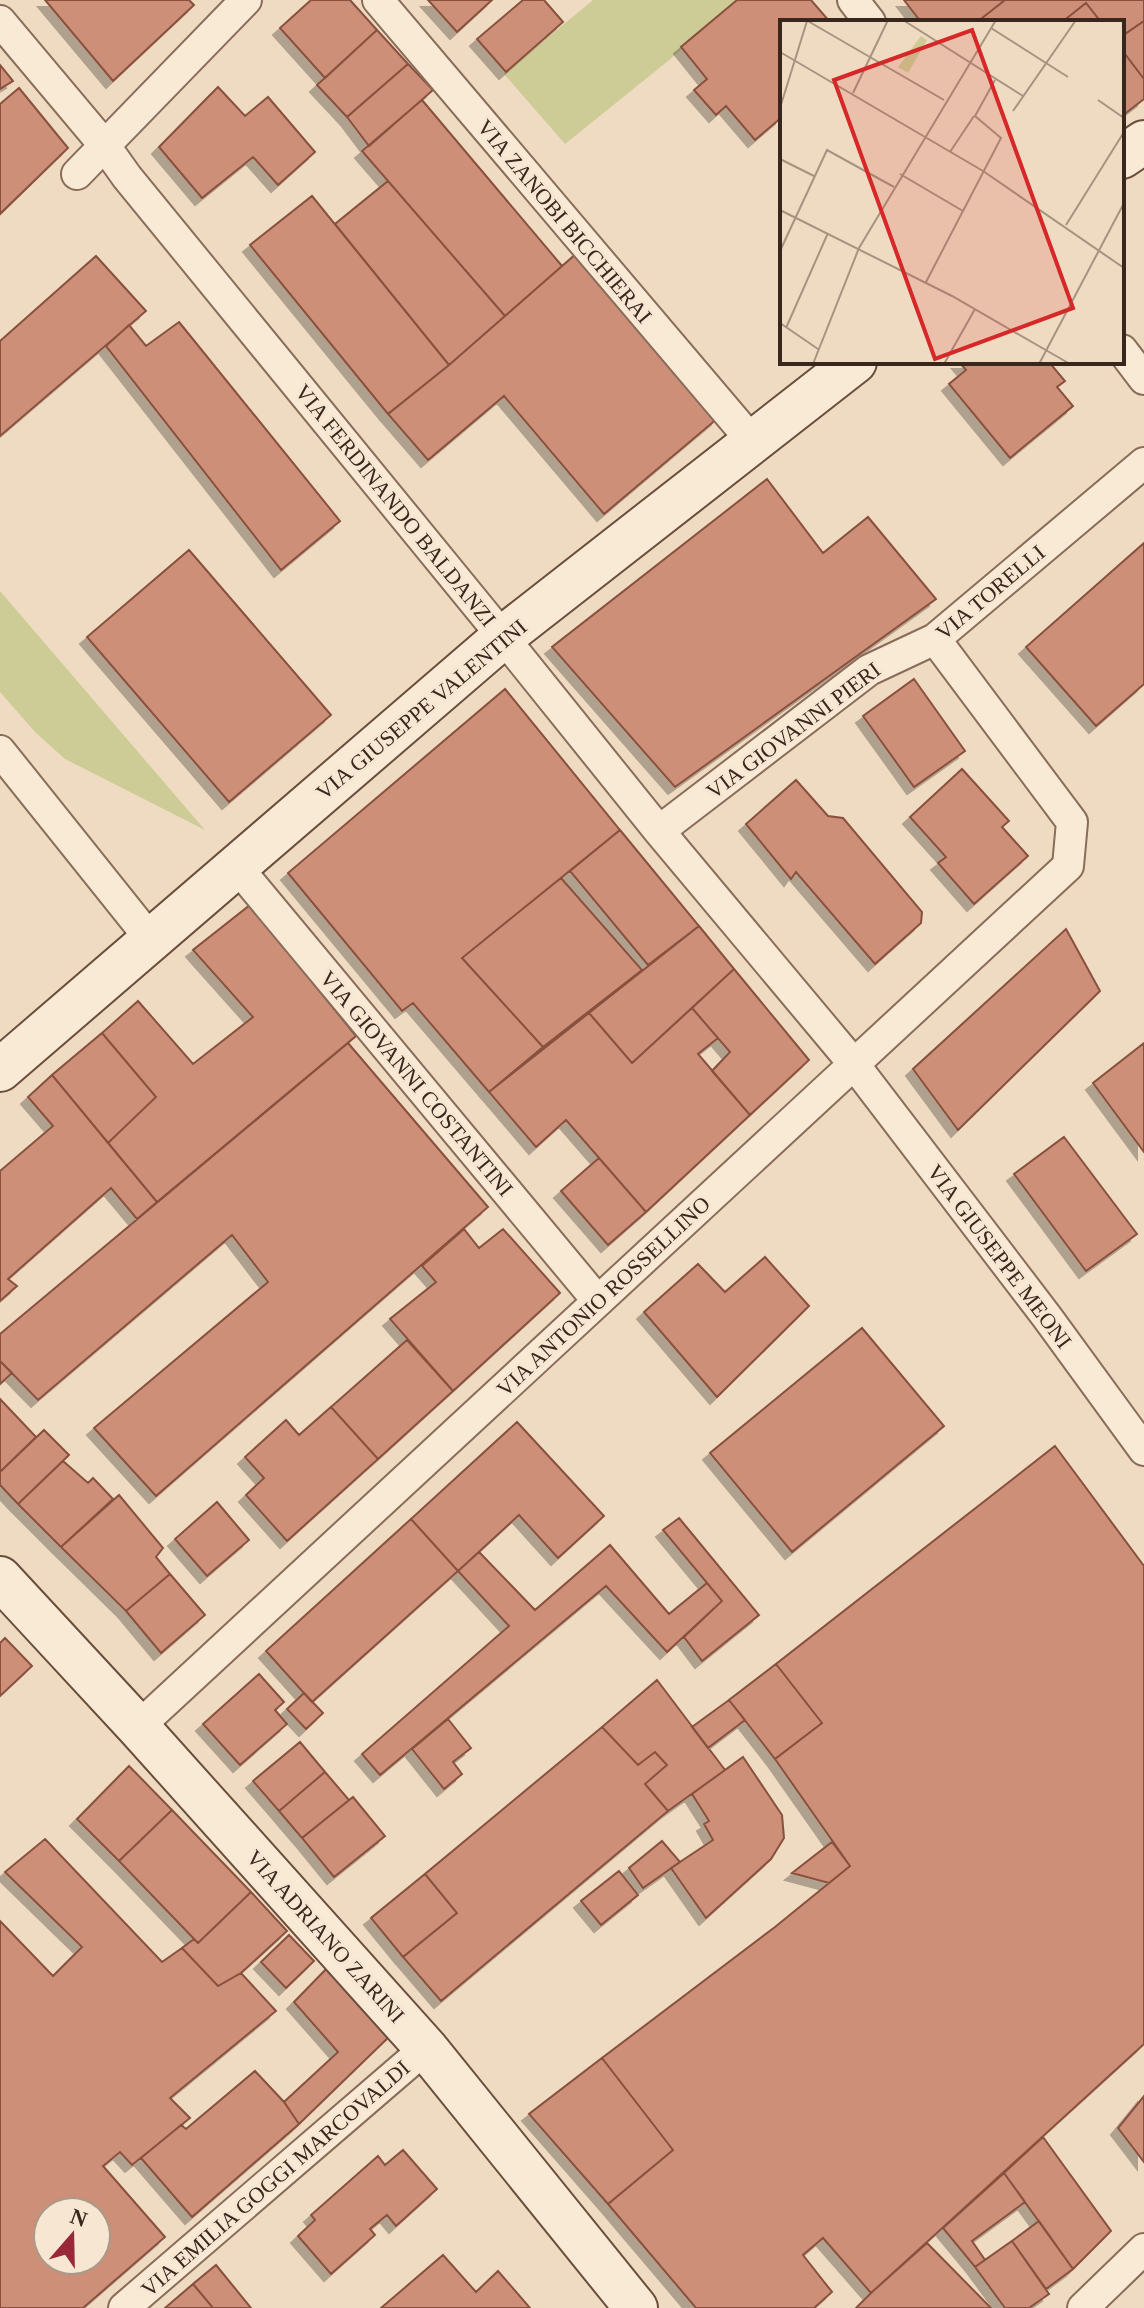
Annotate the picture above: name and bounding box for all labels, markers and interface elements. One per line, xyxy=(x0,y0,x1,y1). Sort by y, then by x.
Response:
inset map xyxy=(780,20,1124,364)
street label: VIA ZANOBI BICCHIERAI xyxy=(472,115,657,328)
street label: VIA FERDINANDO BALDANZI xyxy=(290,379,501,631)
street label: VIA TORELLI xyxy=(931,540,1050,645)
street label: VIA GIUSEPPE VALENTINI xyxy=(311,614,532,805)
street label: VIA GIOVANNI PIERI xyxy=(702,657,885,804)
street label: VIA GIOVANNI COSTANTINI xyxy=(315,966,518,1201)
street label: VIA GIUSEPPE MEONI xyxy=(922,1159,1077,1353)
street label: VIA ANTONIO ROSSELLINO xyxy=(492,1191,715,1402)
street label: VIA ADRIANO ZARINI xyxy=(242,1845,410,2028)
street label: VIA EMILIA GOGGI MARCOVALDI xyxy=(136,2055,415,2302)
north arrow xyxy=(32,2196,112,2276)
text: N xyxy=(67,2203,91,2232)

